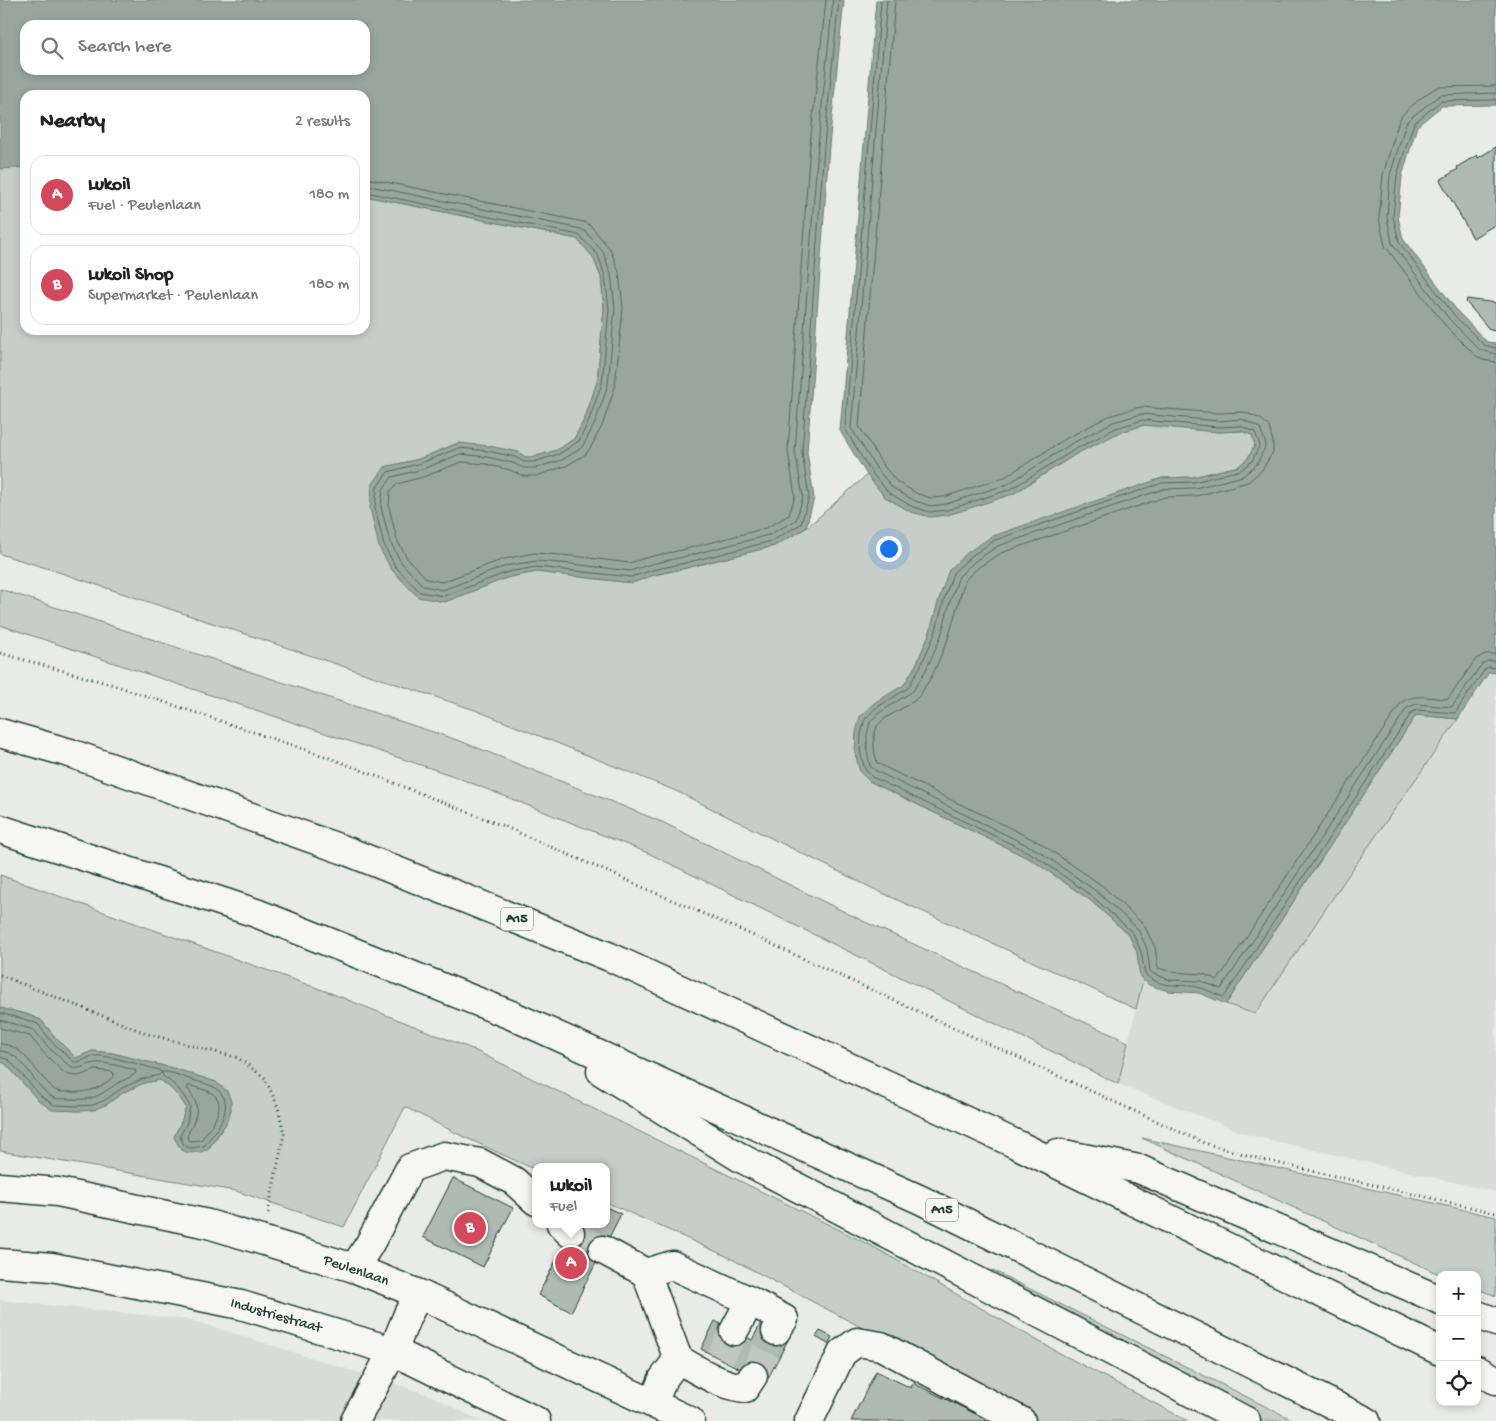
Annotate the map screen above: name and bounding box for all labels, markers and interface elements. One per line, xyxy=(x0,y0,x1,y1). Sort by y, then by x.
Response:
search box xyxy=(20,20,370,75)
icon: search xyxy=(38,34,66,62)
text: Search here xyxy=(78,36,172,59)
text: Nearby xyxy=(40,110,105,135)
text: 2 results xyxy=(295,113,350,132)
text: Lukoil xyxy=(88,174,131,197)
text: A xyxy=(52,186,62,205)
text: 180 m xyxy=(310,186,349,205)
text: Fuel · Peulenlaan xyxy=(88,197,201,216)
text: Lukoil Shop xyxy=(88,264,173,287)
text: B xyxy=(53,276,61,295)
text: 180 m xyxy=(310,276,349,295)
text: Supermarket · Peulenlaan xyxy=(88,287,258,306)
your location xyxy=(876,536,902,562)
road number: A15 xyxy=(501,908,533,931)
popup xyxy=(532,1163,610,1228)
text: Lukoil xyxy=(550,1175,592,1198)
text: Fuel xyxy=(550,1198,577,1217)
road number: A15 xyxy=(926,1198,958,1222)
pin: B xyxy=(454,1209,486,1247)
pin: A xyxy=(555,1244,587,1282)
street label: Peulenlaan xyxy=(320,1251,391,1291)
map controls xyxy=(1436,1271,1481,1406)
button: + xyxy=(1436,1271,1481,1316)
street label: Industriestraat xyxy=(228,1294,326,1338)
button: − xyxy=(1436,1316,1481,1361)
button: locate xyxy=(1436,1361,1481,1406)

